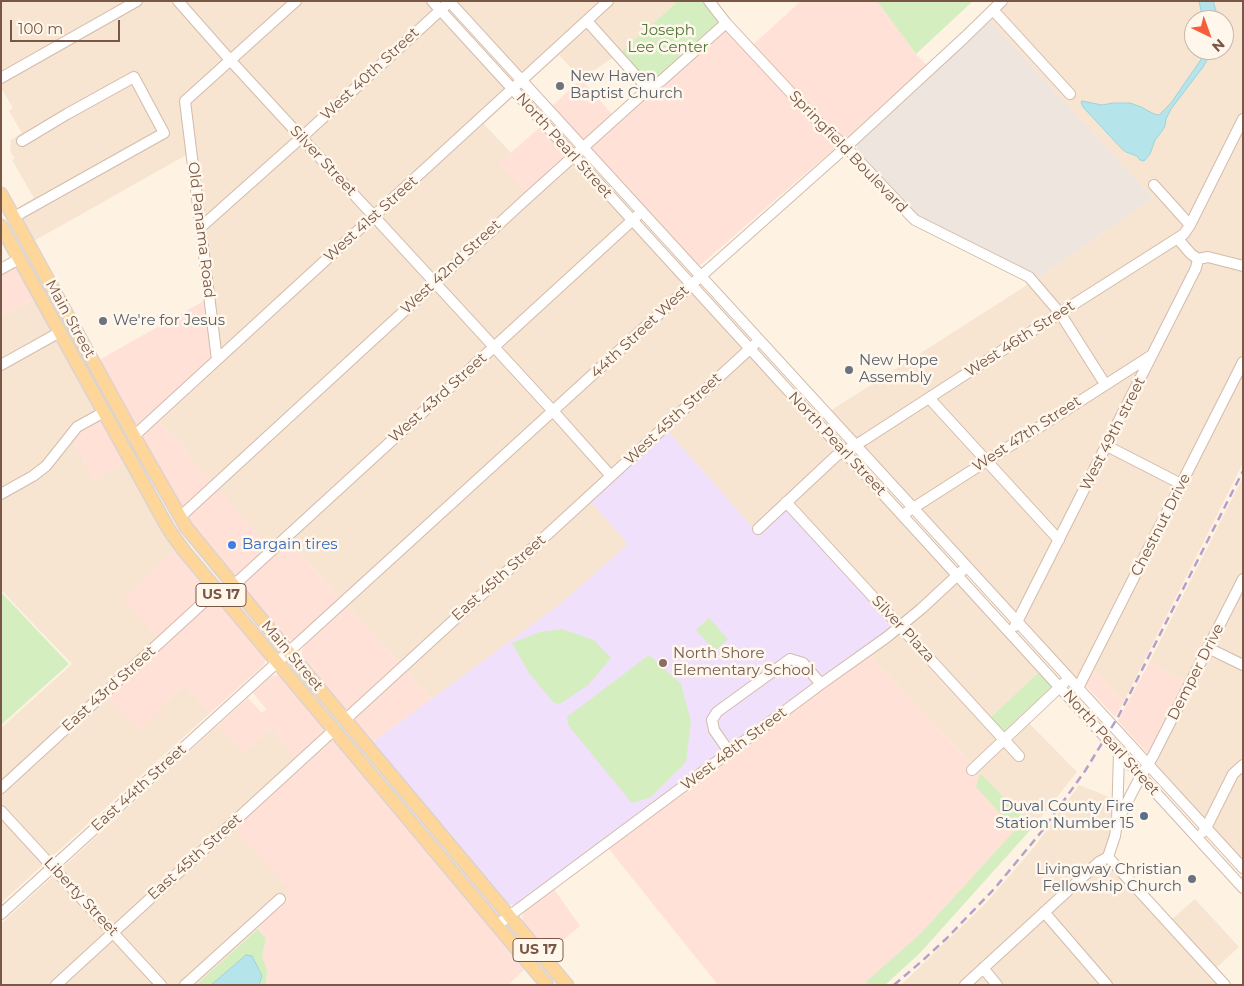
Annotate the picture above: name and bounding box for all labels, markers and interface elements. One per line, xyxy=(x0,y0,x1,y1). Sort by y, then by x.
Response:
scale bar xyxy=(12,10,122,42)
north arrow xyxy=(1184,10,1234,60)
text: 100 m xyxy=(18,19,63,38)
park label: Joseph Lee Center xyxy=(627,22,709,57)
street label: West 40th Street xyxy=(317,24,423,124)
text: N xyxy=(1208,35,1229,56)
place label: New Haven Baptist Church xyxy=(570,68,683,103)
marker: New Haven Baptist Church xyxy=(554,80,566,92)
street label: Springfield Boulevard xyxy=(785,87,911,217)
street label: North Pearl Street xyxy=(512,90,616,202)
street label: Silver Street xyxy=(286,122,360,200)
street label: Old Panama Road xyxy=(184,161,218,299)
street label: West 41st Street xyxy=(320,172,422,266)
street label: West 42nd Street xyxy=(397,216,505,318)
street label: Main Street xyxy=(41,277,99,361)
street label: 44th Street West xyxy=(587,282,693,382)
street label: West 46th Street xyxy=(962,297,1078,381)
place label: We're for Jesus xyxy=(113,312,225,330)
marker: We're for Jesus xyxy=(97,315,109,327)
street label: West 43rd Street xyxy=(385,349,491,447)
place label: New Hope Assembly xyxy=(859,352,938,387)
marker: New Hope Assembly xyxy=(843,364,855,376)
street label: West 45th Street xyxy=(621,369,725,469)
street label: West 49th street xyxy=(1077,374,1149,494)
street label: North Pearl Street xyxy=(784,388,890,500)
street label: West 47th Street xyxy=(969,392,1085,476)
street label: Chestnut Drive xyxy=(1127,471,1195,579)
street label: East 45th Street xyxy=(448,531,550,625)
place label: Bargain tires xyxy=(242,536,338,554)
marker: Bargain tires xyxy=(226,539,238,551)
road number: US 17 xyxy=(196,584,246,606)
street label: Silver Plaza xyxy=(868,592,938,666)
street label: Main Street xyxy=(257,617,327,695)
street label: Demper Drive xyxy=(1164,621,1228,723)
street label: East 43rd Street xyxy=(59,642,159,736)
place label: North Shore Elementary School xyxy=(673,645,814,680)
marker: North Shore Elementary School xyxy=(657,657,669,669)
street label: North Pearl Street xyxy=(1059,687,1163,799)
street label: West 48th Street xyxy=(678,703,790,795)
street label: East 44th Street xyxy=(88,741,190,835)
place label: Duval County Fire Station Number 15 xyxy=(995,798,1134,833)
street label: East 45th Street xyxy=(144,810,246,904)
marker: Duval County Fire Station Number 15 xyxy=(1138,810,1150,822)
street label: Liberty Street xyxy=(40,854,122,940)
place label: Livingway Christian Fellowship Church xyxy=(1036,861,1182,896)
marker: Livingway Christian Fellowship Church xyxy=(1186,873,1198,885)
road number: US 17 xyxy=(513,938,563,962)

